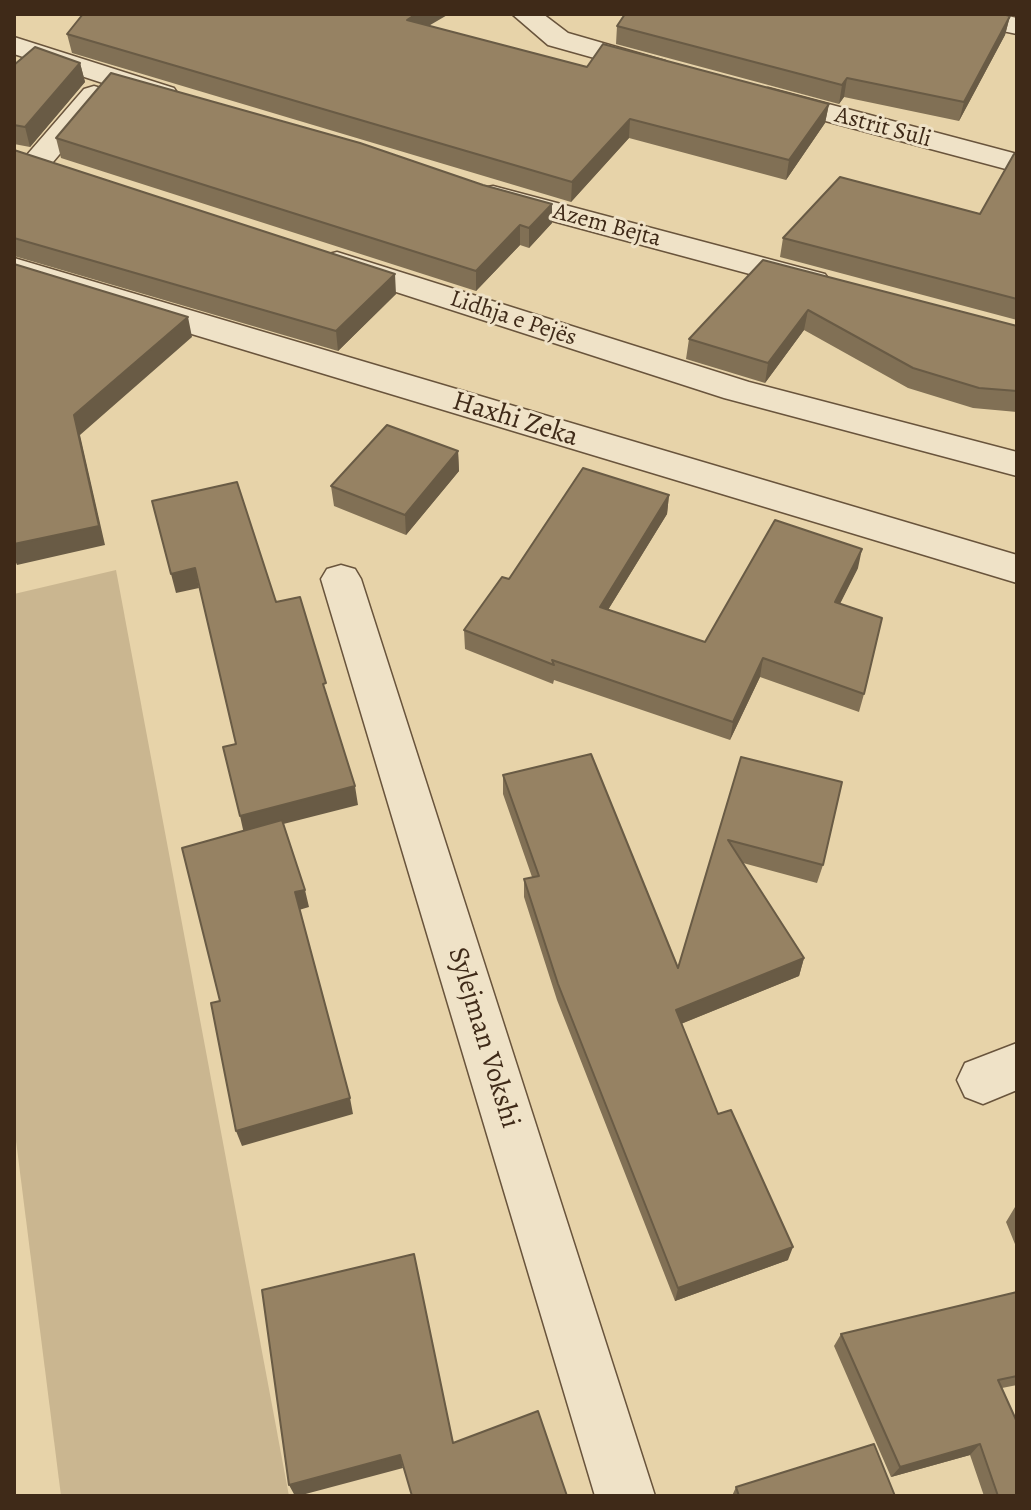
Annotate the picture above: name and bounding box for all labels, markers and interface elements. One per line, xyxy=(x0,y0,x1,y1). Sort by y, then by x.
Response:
street label: Astrit Suli xyxy=(832,101,934,155)
street label: Azem Bejta xyxy=(550,198,664,254)
street label: Lidhja e Pejës xyxy=(446,285,580,353)
street label: Haxhi Zeka xyxy=(448,385,582,455)
street label: Sylejman Vokshi xyxy=(440,944,526,1132)

